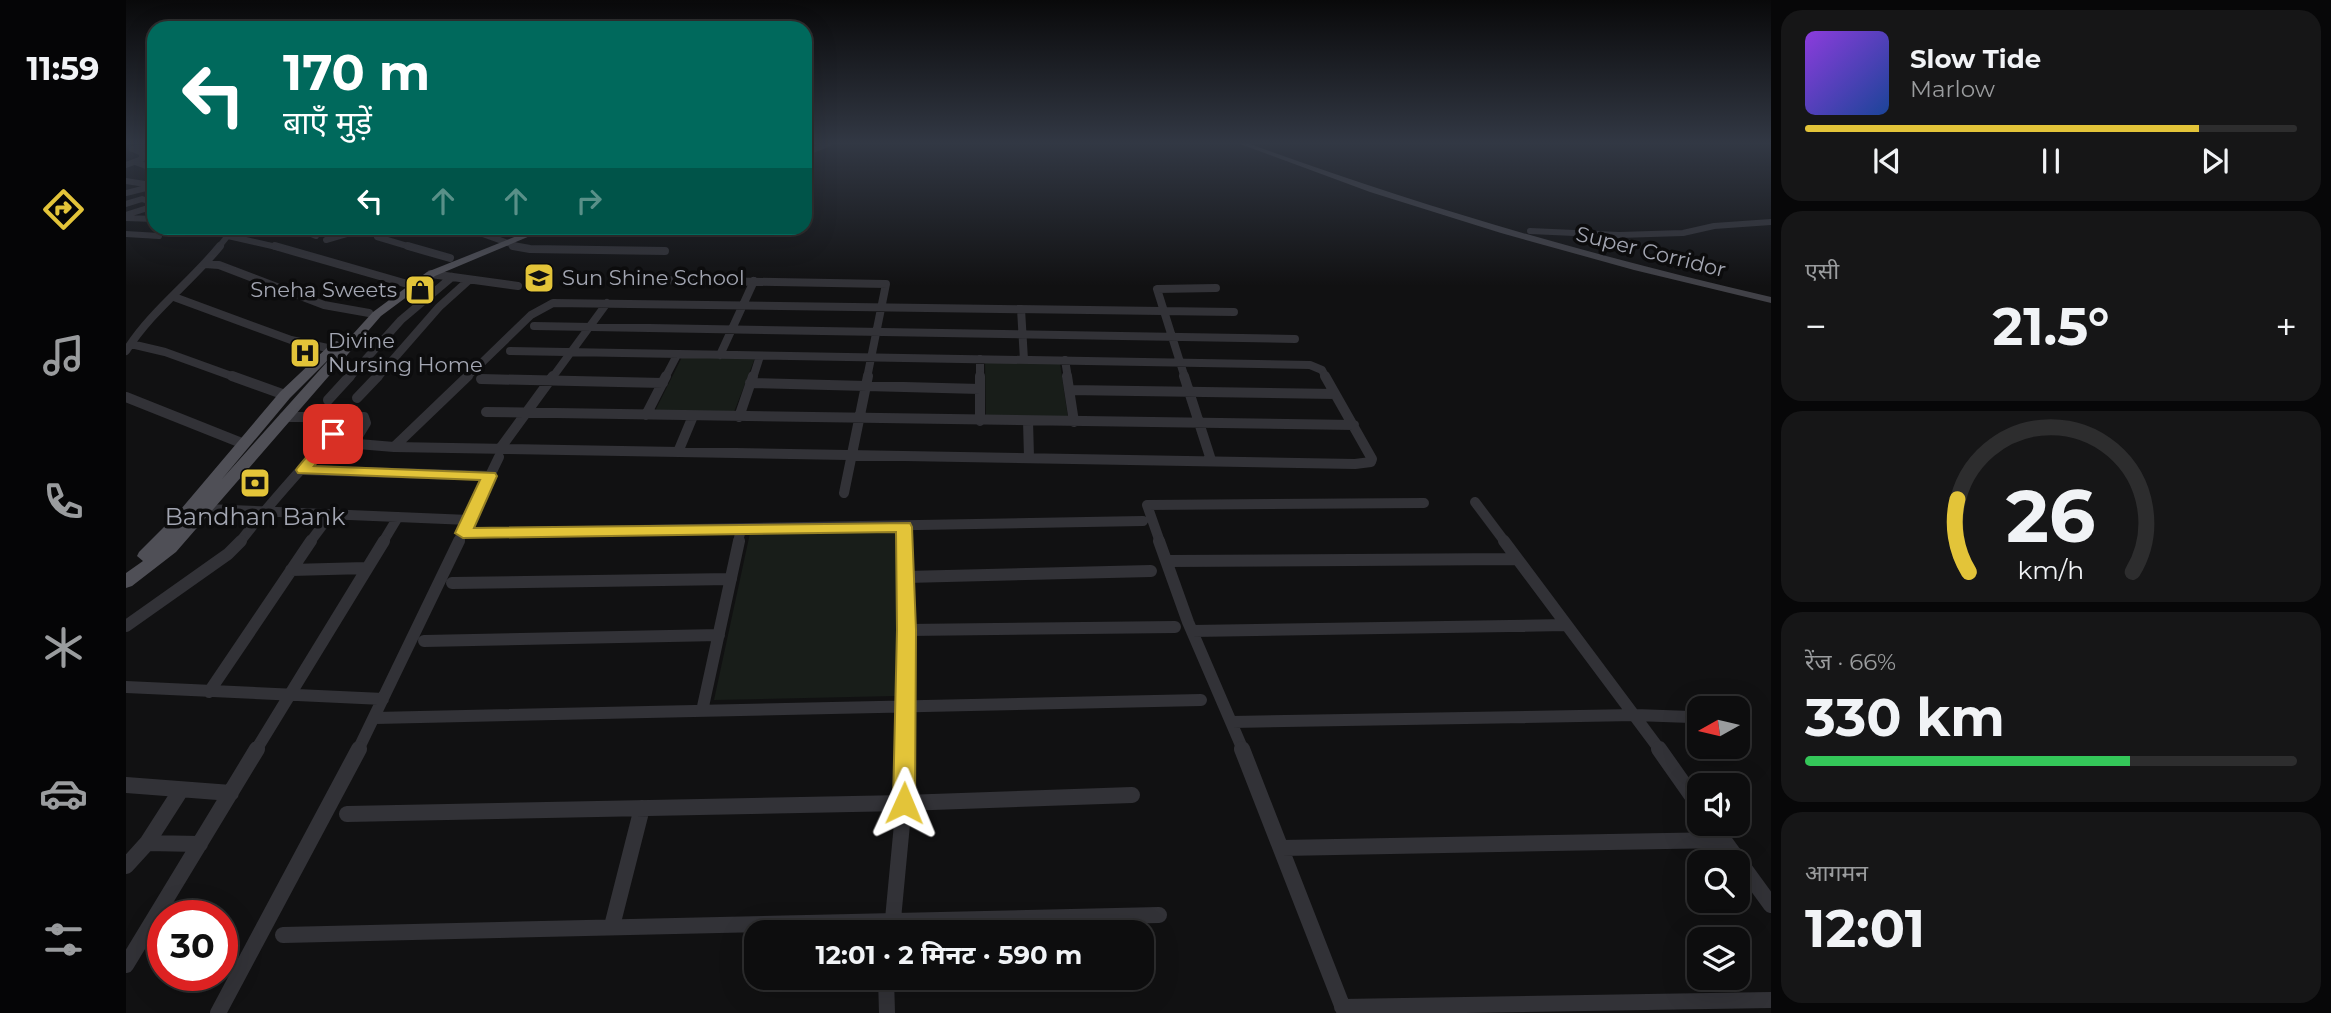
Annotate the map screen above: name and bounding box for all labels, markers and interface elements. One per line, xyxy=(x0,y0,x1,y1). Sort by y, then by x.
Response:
text: 170 m xyxy=(283,43,430,102)
text: Slow Tide xyxy=(1910,43,2041,75)
text: 11:59 xyxy=(27,49,99,88)
icon: left xyxy=(168,49,259,140)
text: Marlow xyxy=(1910,75,1995,103)
text: बाएँ मुड़ें xyxy=(283,103,372,142)
icon: previous xyxy=(1868,142,1906,180)
icon: pause xyxy=(2032,142,2070,180)
icon: next xyxy=(2196,142,2234,180)
icon: left xyxy=(351,182,389,220)
icon: ahead xyxy=(424,182,462,220)
icon: ahead xyxy=(497,182,535,220)
icon: right xyxy=(570,182,608,220)
icon: directions xyxy=(39,185,88,234)
street label: Super Corridor xyxy=(1574,221,1729,282)
text: एसी xyxy=(1805,257,1839,285)
school or university icon: Sun Shine School xyxy=(522,261,556,295)
place label: Sun Shine School xyxy=(562,265,745,290)
shop icon: Sneha Sweets xyxy=(403,273,437,307)
place label: Sneha Sweets xyxy=(250,277,397,302)
text: 21.5° xyxy=(1992,295,2110,358)
text: − xyxy=(1805,303,1827,350)
text: + xyxy=(2275,303,2297,350)
place label: Divine Nursing Home xyxy=(328,328,483,377)
icon: music xyxy=(39,331,88,380)
hospital icon: Divine Nursing Home xyxy=(288,336,322,370)
pin xyxy=(303,404,363,464)
icon: arrive xyxy=(314,415,352,453)
bank icon: Bandhan Bank xyxy=(238,466,272,500)
text: 26 xyxy=(2006,473,2096,561)
icon: phone xyxy=(39,477,88,526)
place label: Bandhan Bank xyxy=(165,502,346,531)
text: km/h xyxy=(2018,555,2084,585)
icon: climate xyxy=(39,623,88,672)
text: रेंज · 66% xyxy=(1805,648,1896,676)
text: 330 km xyxy=(1805,686,2005,749)
north arrow xyxy=(1687,696,1750,760)
map controls xyxy=(1687,696,1750,990)
position arrow xyxy=(867,766,941,840)
icon: car xyxy=(39,769,88,818)
button: sound xyxy=(1687,773,1750,836)
button: search xyxy=(1687,850,1750,913)
text: आगमन xyxy=(1805,859,1868,887)
text: 12:01 xyxy=(1805,897,1925,960)
speed limit sign: 30 xyxy=(147,900,238,991)
icon: filters xyxy=(39,915,88,964)
button: layers xyxy=(1687,927,1750,990)
text: 12:01 · 2 मिनट · 590 m xyxy=(816,939,1082,971)

